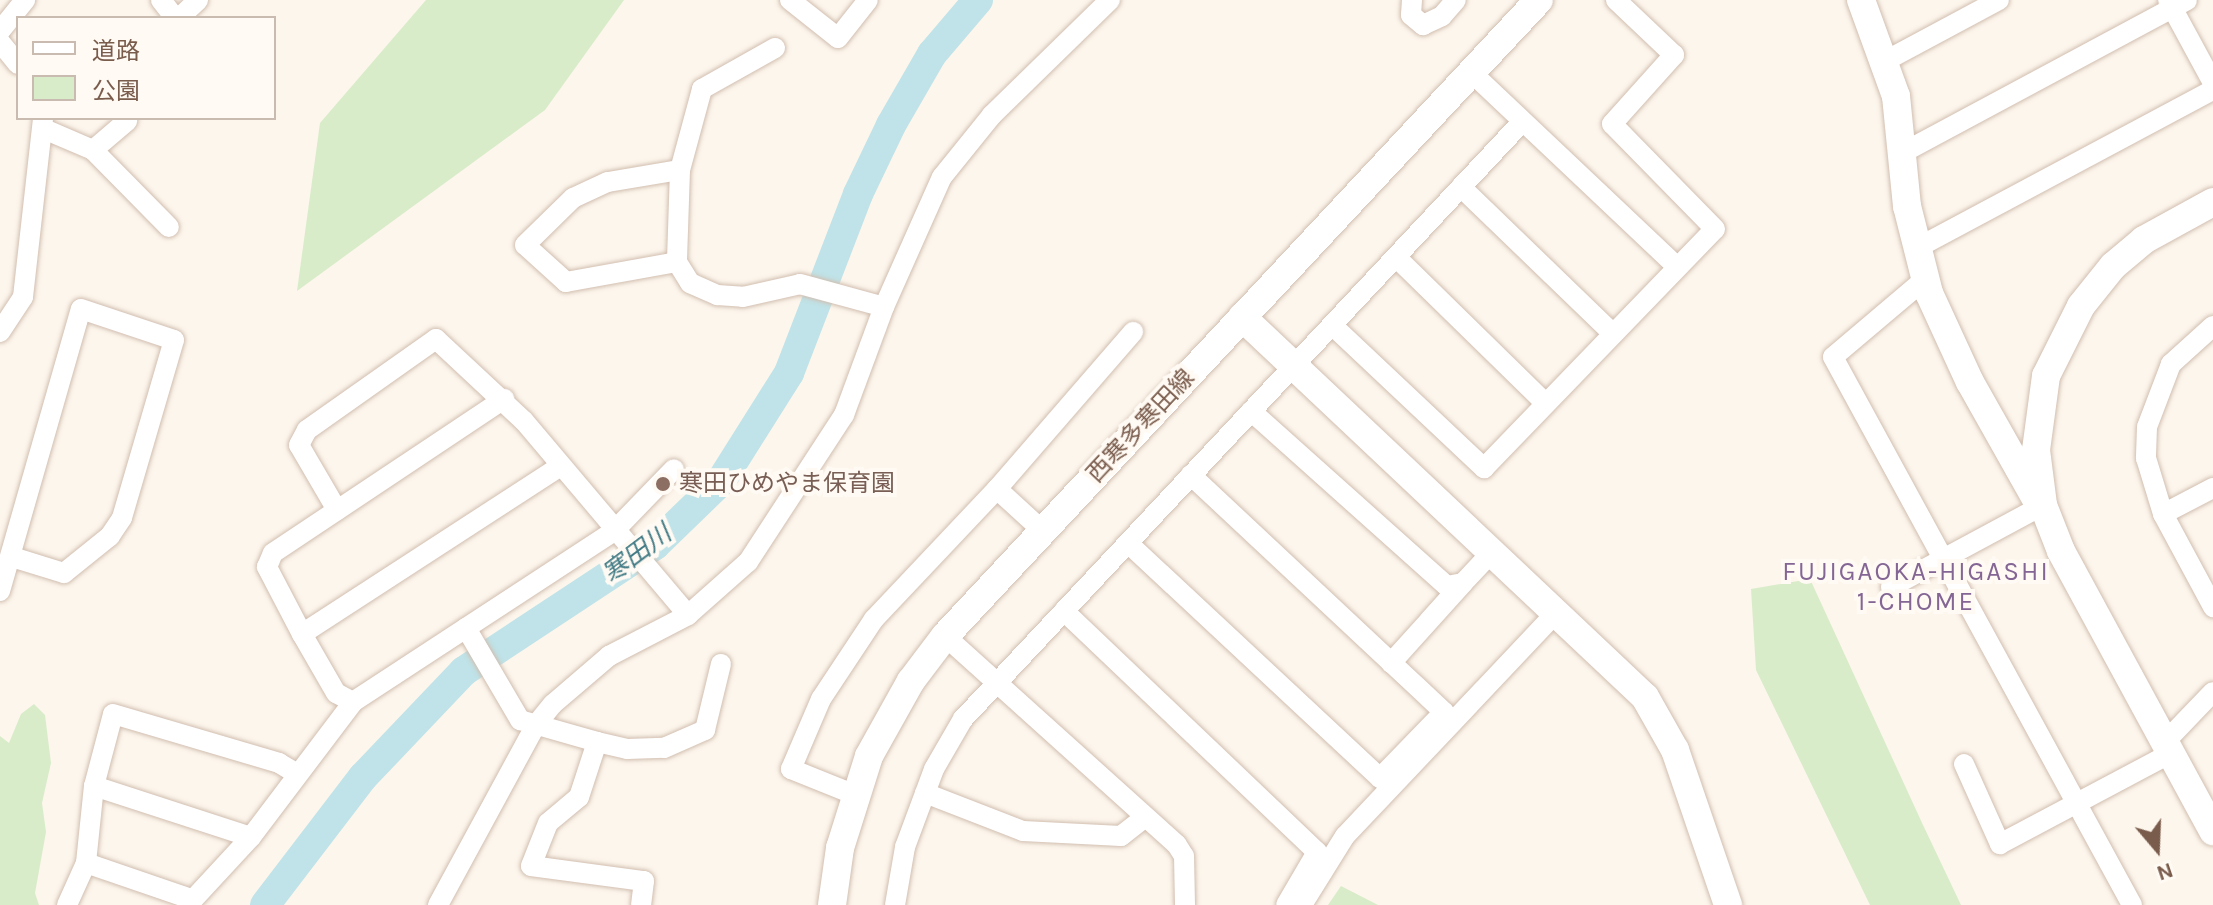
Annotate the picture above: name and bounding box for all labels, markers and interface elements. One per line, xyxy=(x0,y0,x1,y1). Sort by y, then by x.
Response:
legend xyxy=(16,16,276,120)
text: 道路 xyxy=(92,37,140,65)
text: 公園 xyxy=(92,77,140,105)
street label: 西寒多寒田線 xyxy=(1081,364,1201,488)
place label: 寒田ひめやま保育園 xyxy=(679,470,895,498)
marker: 寒田ひめやま保育園 xyxy=(654,475,672,493)
water label: 寒田川 xyxy=(596,518,678,590)
district label: FUJIGAOKA-HIGASHI 1-CHOME xyxy=(1782,556,2050,618)
north arrow xyxy=(2117,809,2197,889)
text: N xyxy=(2153,857,2177,887)

